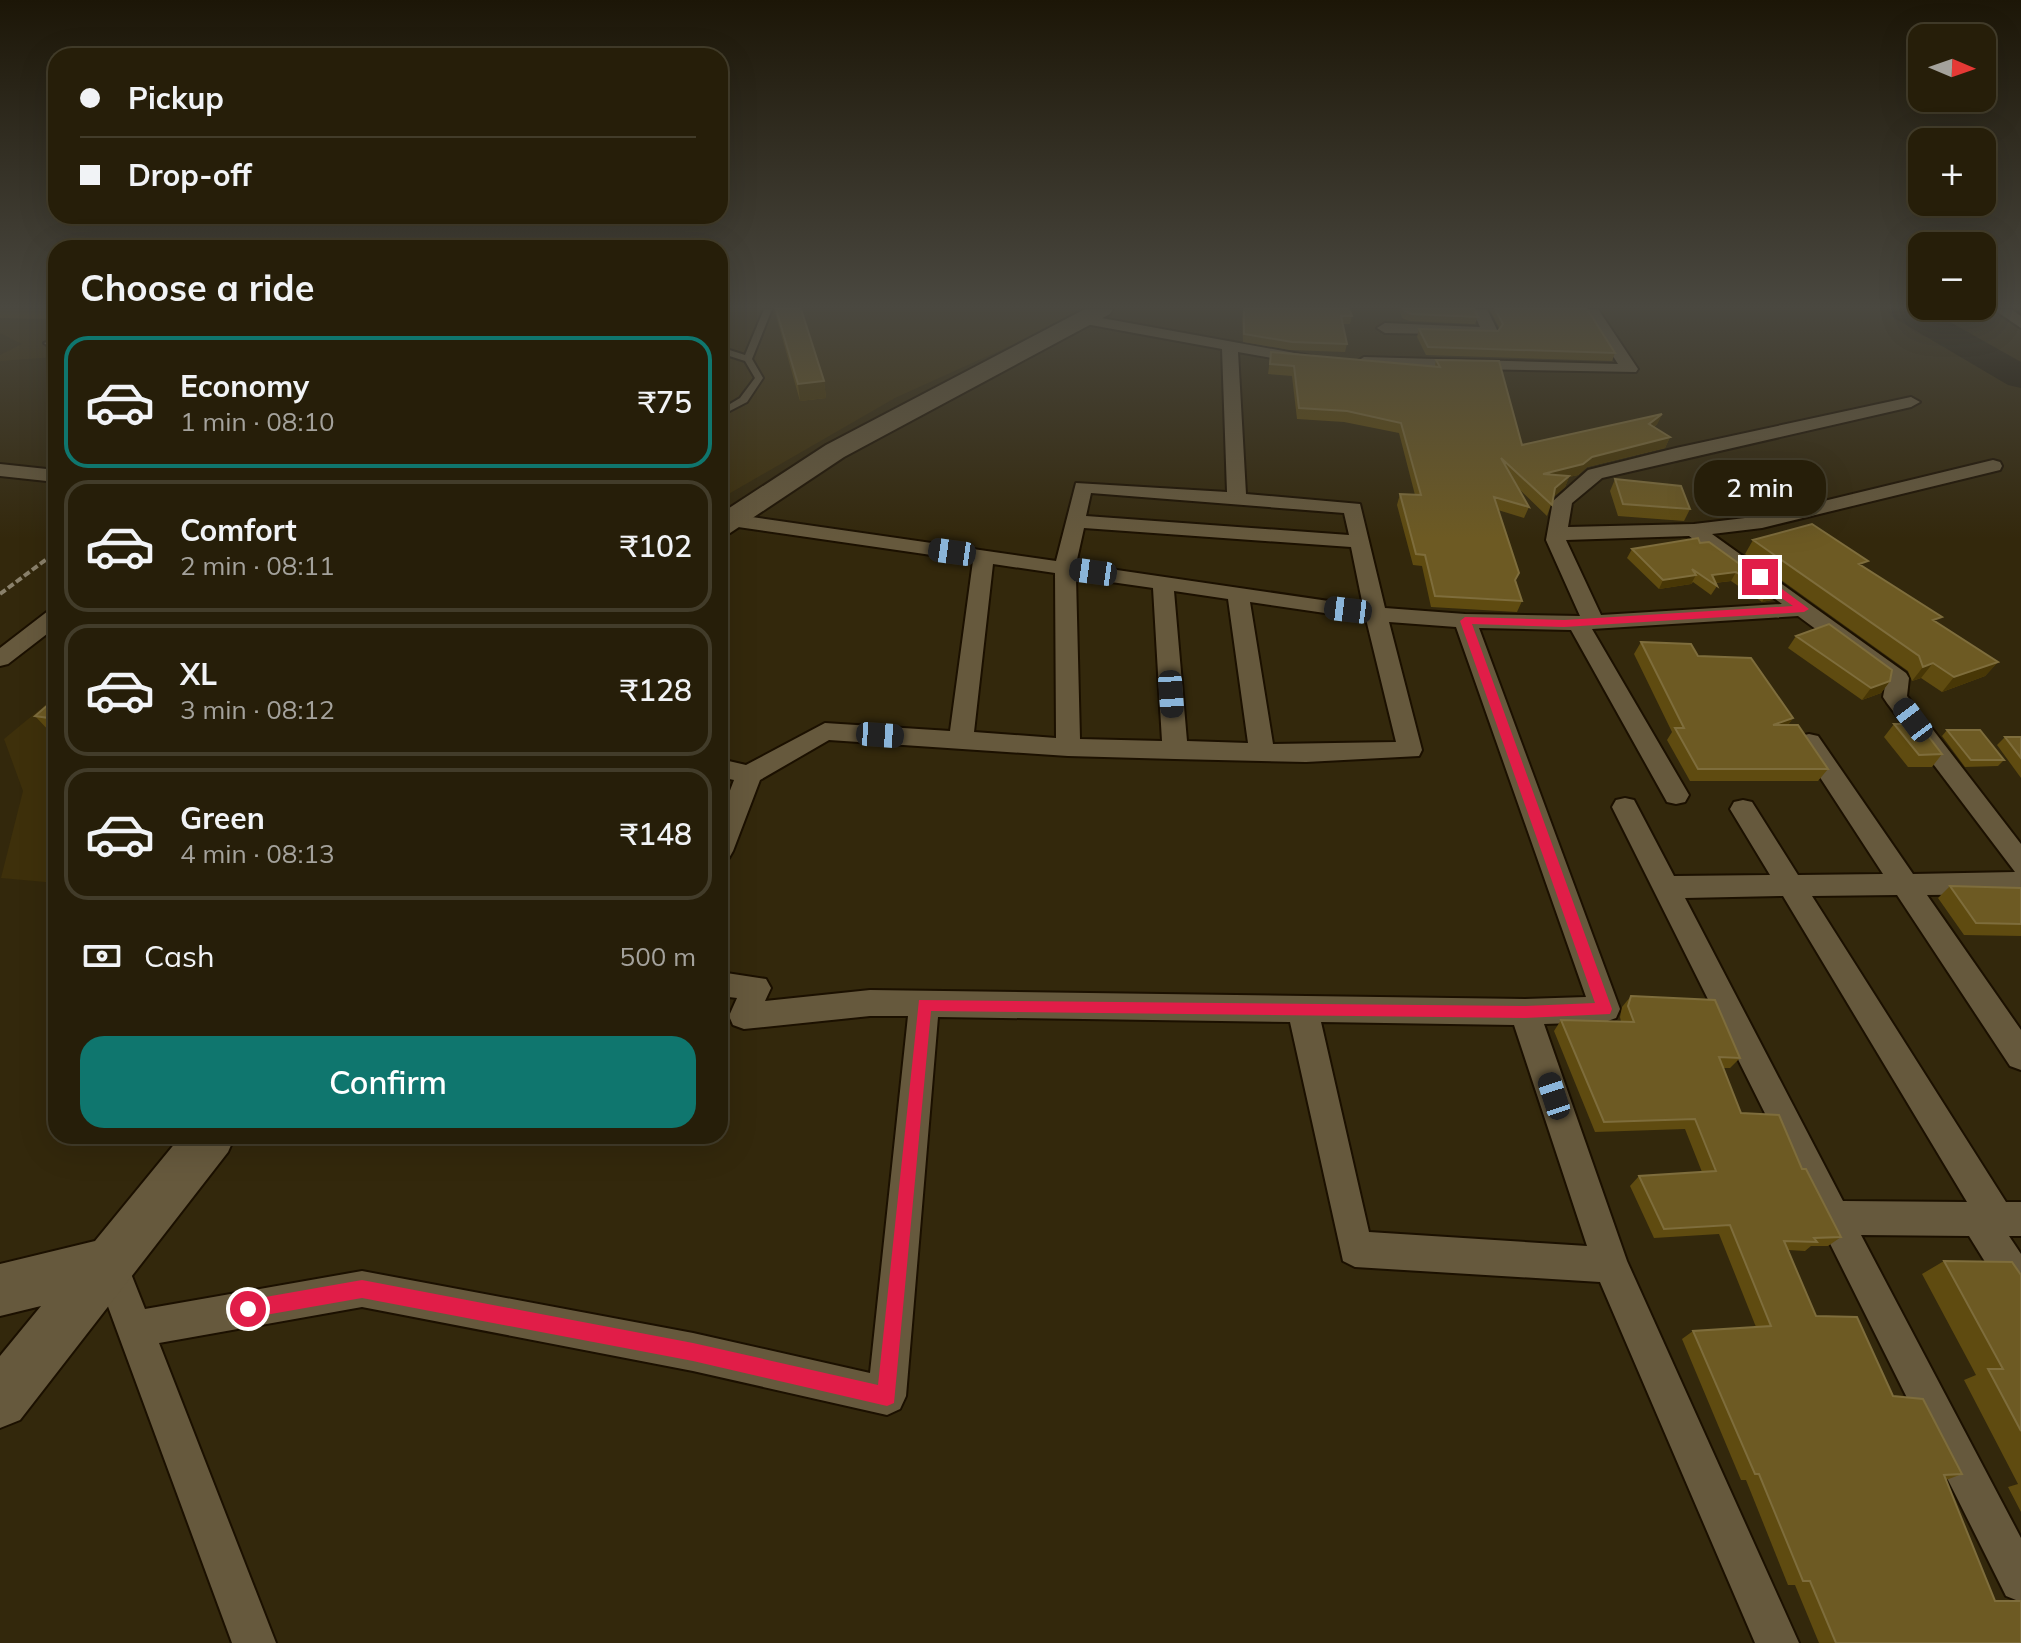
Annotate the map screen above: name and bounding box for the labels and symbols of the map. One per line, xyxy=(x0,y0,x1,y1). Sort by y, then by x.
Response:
north arrow xyxy=(1908,24,1996,112)
callout: 2 min xyxy=(1694,461,1826,517)
car xyxy=(927,537,977,567)
car xyxy=(1068,557,1118,587)
route end xyxy=(1742,559,1778,595)
car xyxy=(1323,595,1373,625)
car xyxy=(1157,669,1185,719)
car xyxy=(1889,694,1937,746)
car xyxy=(855,721,905,749)
car xyxy=(1535,1069,1573,1123)
route start xyxy=(230,1291,266,1327)

